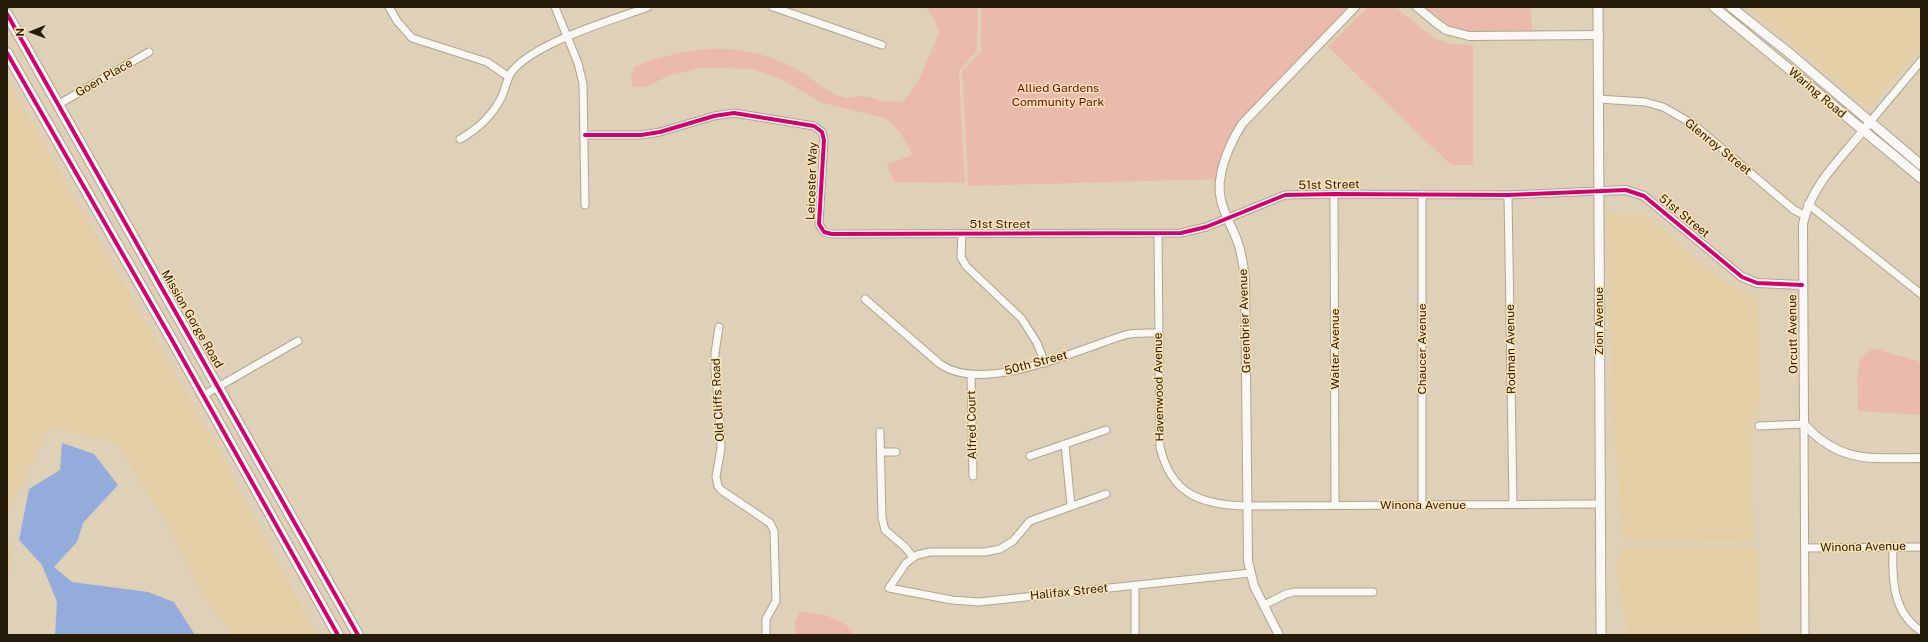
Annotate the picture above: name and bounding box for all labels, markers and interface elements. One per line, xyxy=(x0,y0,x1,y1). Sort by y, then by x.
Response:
north arrow xyxy=(12,12,52,52)
text: N xyxy=(14,28,26,37)
street label: Goen Place xyxy=(73,56,135,100)
street label: Waring Road xyxy=(1785,65,1849,121)
park label: Allied Gardens Community Park xyxy=(1012,81,1104,109)
street label: Glenroy Street xyxy=(1682,116,1754,178)
street label: Leicester Way xyxy=(803,142,821,220)
street label: 51st Street xyxy=(1298,177,1360,193)
street label: 51st Street xyxy=(1656,191,1712,241)
street label: 51st Street xyxy=(969,217,1031,231)
street label: Mission Gorge Road xyxy=(158,267,226,371)
street label: Greenbrier Avenue xyxy=(1236,269,1254,373)
street label: Zion Avenue xyxy=(1592,287,1606,355)
street label: Orcutt Avenue xyxy=(1785,294,1801,374)
street label: Chaucer Avenue xyxy=(1415,304,1429,394)
street label: Rodman Avenue xyxy=(1503,304,1519,394)
street label: Walter Avenue xyxy=(1328,309,1342,389)
street label: Havenwood Avenue xyxy=(1151,332,1167,442)
street label: 50th Street xyxy=(1003,348,1069,378)
street label: Old Cliffs Road xyxy=(709,358,727,442)
street label: Alfred Court xyxy=(964,390,980,460)
street label: Winona Avenue xyxy=(1380,498,1466,512)
street label: Winona Avenue xyxy=(1820,539,1906,555)
street label: Halifax Street xyxy=(1029,581,1109,603)

